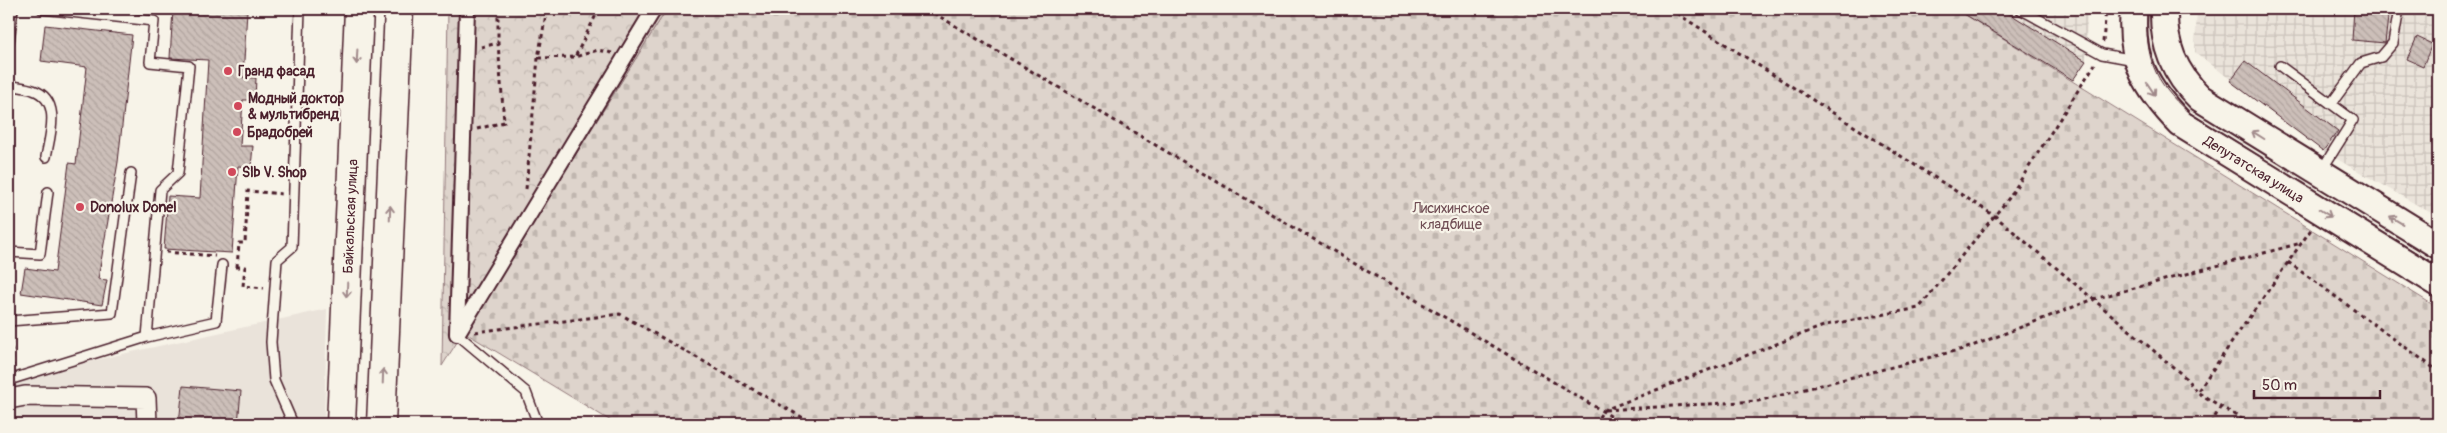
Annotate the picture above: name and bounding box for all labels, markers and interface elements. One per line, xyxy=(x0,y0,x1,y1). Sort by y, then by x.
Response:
one-way arrow xyxy=(352,49,362,65)
place label: Гранд фасад xyxy=(238,63,315,80)
marker: Гранд фасад xyxy=(222,65,234,77)
one-way arrow xyxy=(2146,82,2156,96)
place label: Модный доктор & мультибренд xyxy=(248,90,344,123)
marker: Модный доктор & мультибренд xyxy=(232,100,244,112)
place label: Брадобрей xyxy=(247,124,313,141)
marker: Брадобрей xyxy=(231,126,243,138)
one-way arrow xyxy=(2251,129,2265,140)
street label: Депутатская улица xyxy=(2200,131,2307,206)
street label: Байкальская улица xyxy=(339,159,361,274)
place label: Slb V. Shop xyxy=(242,164,307,181)
marker: Slb V. Shop xyxy=(226,166,238,178)
place label: Donolux Donel xyxy=(90,199,177,216)
park label: Лисихинское кладбище xyxy=(1412,200,1490,233)
marker: Donolux Donel xyxy=(74,201,86,213)
one-way arrow xyxy=(386,205,395,221)
one-way arrow xyxy=(2317,208,2331,218)
one-way arrow xyxy=(2390,214,2404,224)
one-way arrow xyxy=(342,281,351,297)
one-way arrow xyxy=(379,368,388,384)
scale bar xyxy=(2254,368,2381,400)
text: 50 m xyxy=(2262,376,2297,395)

